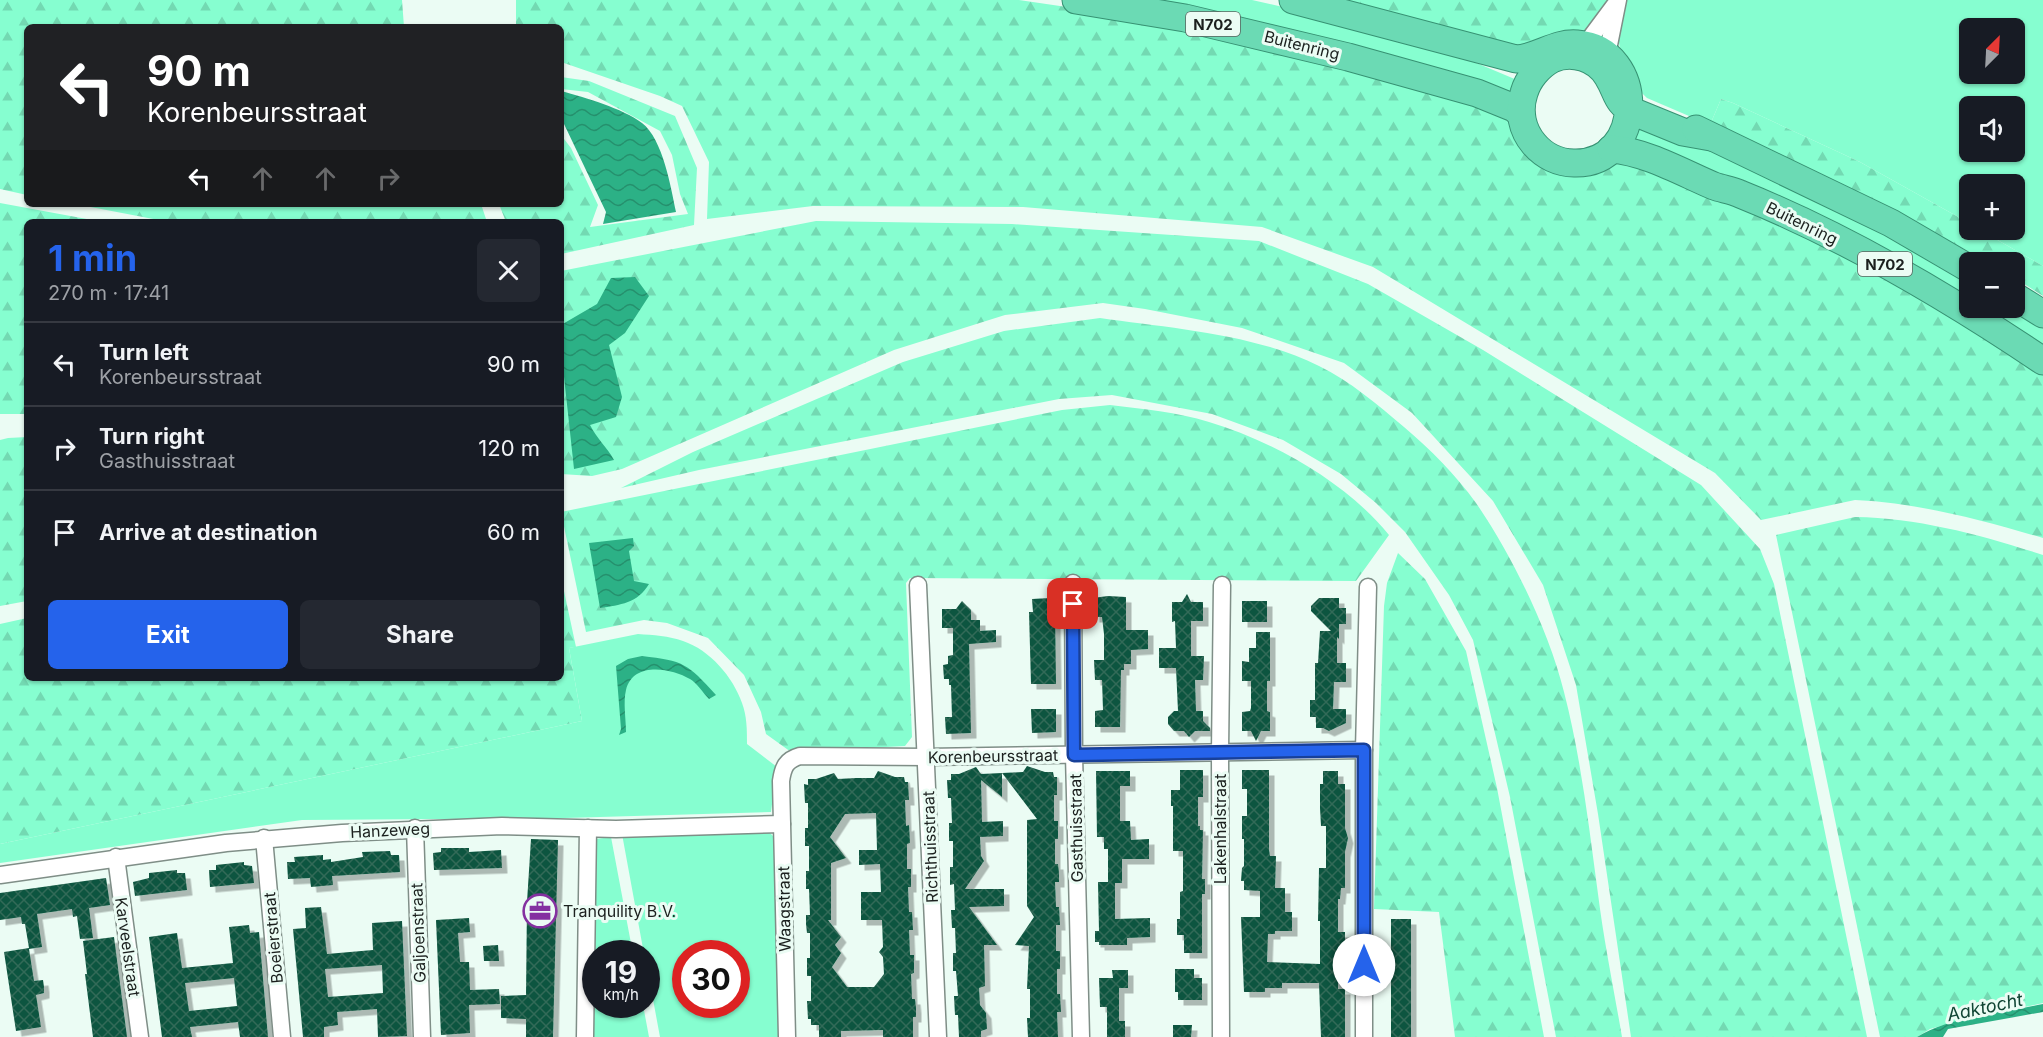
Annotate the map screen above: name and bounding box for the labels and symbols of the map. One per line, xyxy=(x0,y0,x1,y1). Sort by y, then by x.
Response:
road number: N702 xyxy=(1186,12,1240,36)
north arrow xyxy=(1959,18,2025,84)
street label: Buitenring xyxy=(1262,26,1342,64)
street label: Buitenring xyxy=(1763,197,1841,249)
road number: N702 xyxy=(1858,252,1912,276)
pin xyxy=(1047,578,1098,629)
street label: Korenbeursstraat xyxy=(928,745,1058,767)
street label: Gasthuisstraat xyxy=(1065,773,1087,883)
street label: Lakenhalstraat xyxy=(1210,774,1230,884)
street label: Richthuisstraat xyxy=(918,791,942,903)
street label: Hanzeweg xyxy=(350,818,430,842)
street label: Waagstraat xyxy=(773,866,795,952)
street label: Galjoenstraat xyxy=(406,883,430,983)
street label: Boeierstraat xyxy=(259,892,287,984)
office icon: Tranquility B.V. xyxy=(522,893,558,929)
street label: Karveelstraat xyxy=(111,896,145,998)
place label: Tranquility B.V. xyxy=(563,901,676,921)
position arrow xyxy=(1332,933,1396,997)
speed limit sign: 30 xyxy=(672,940,750,1018)
water label: Aaktocht xyxy=(1944,989,2026,1025)

